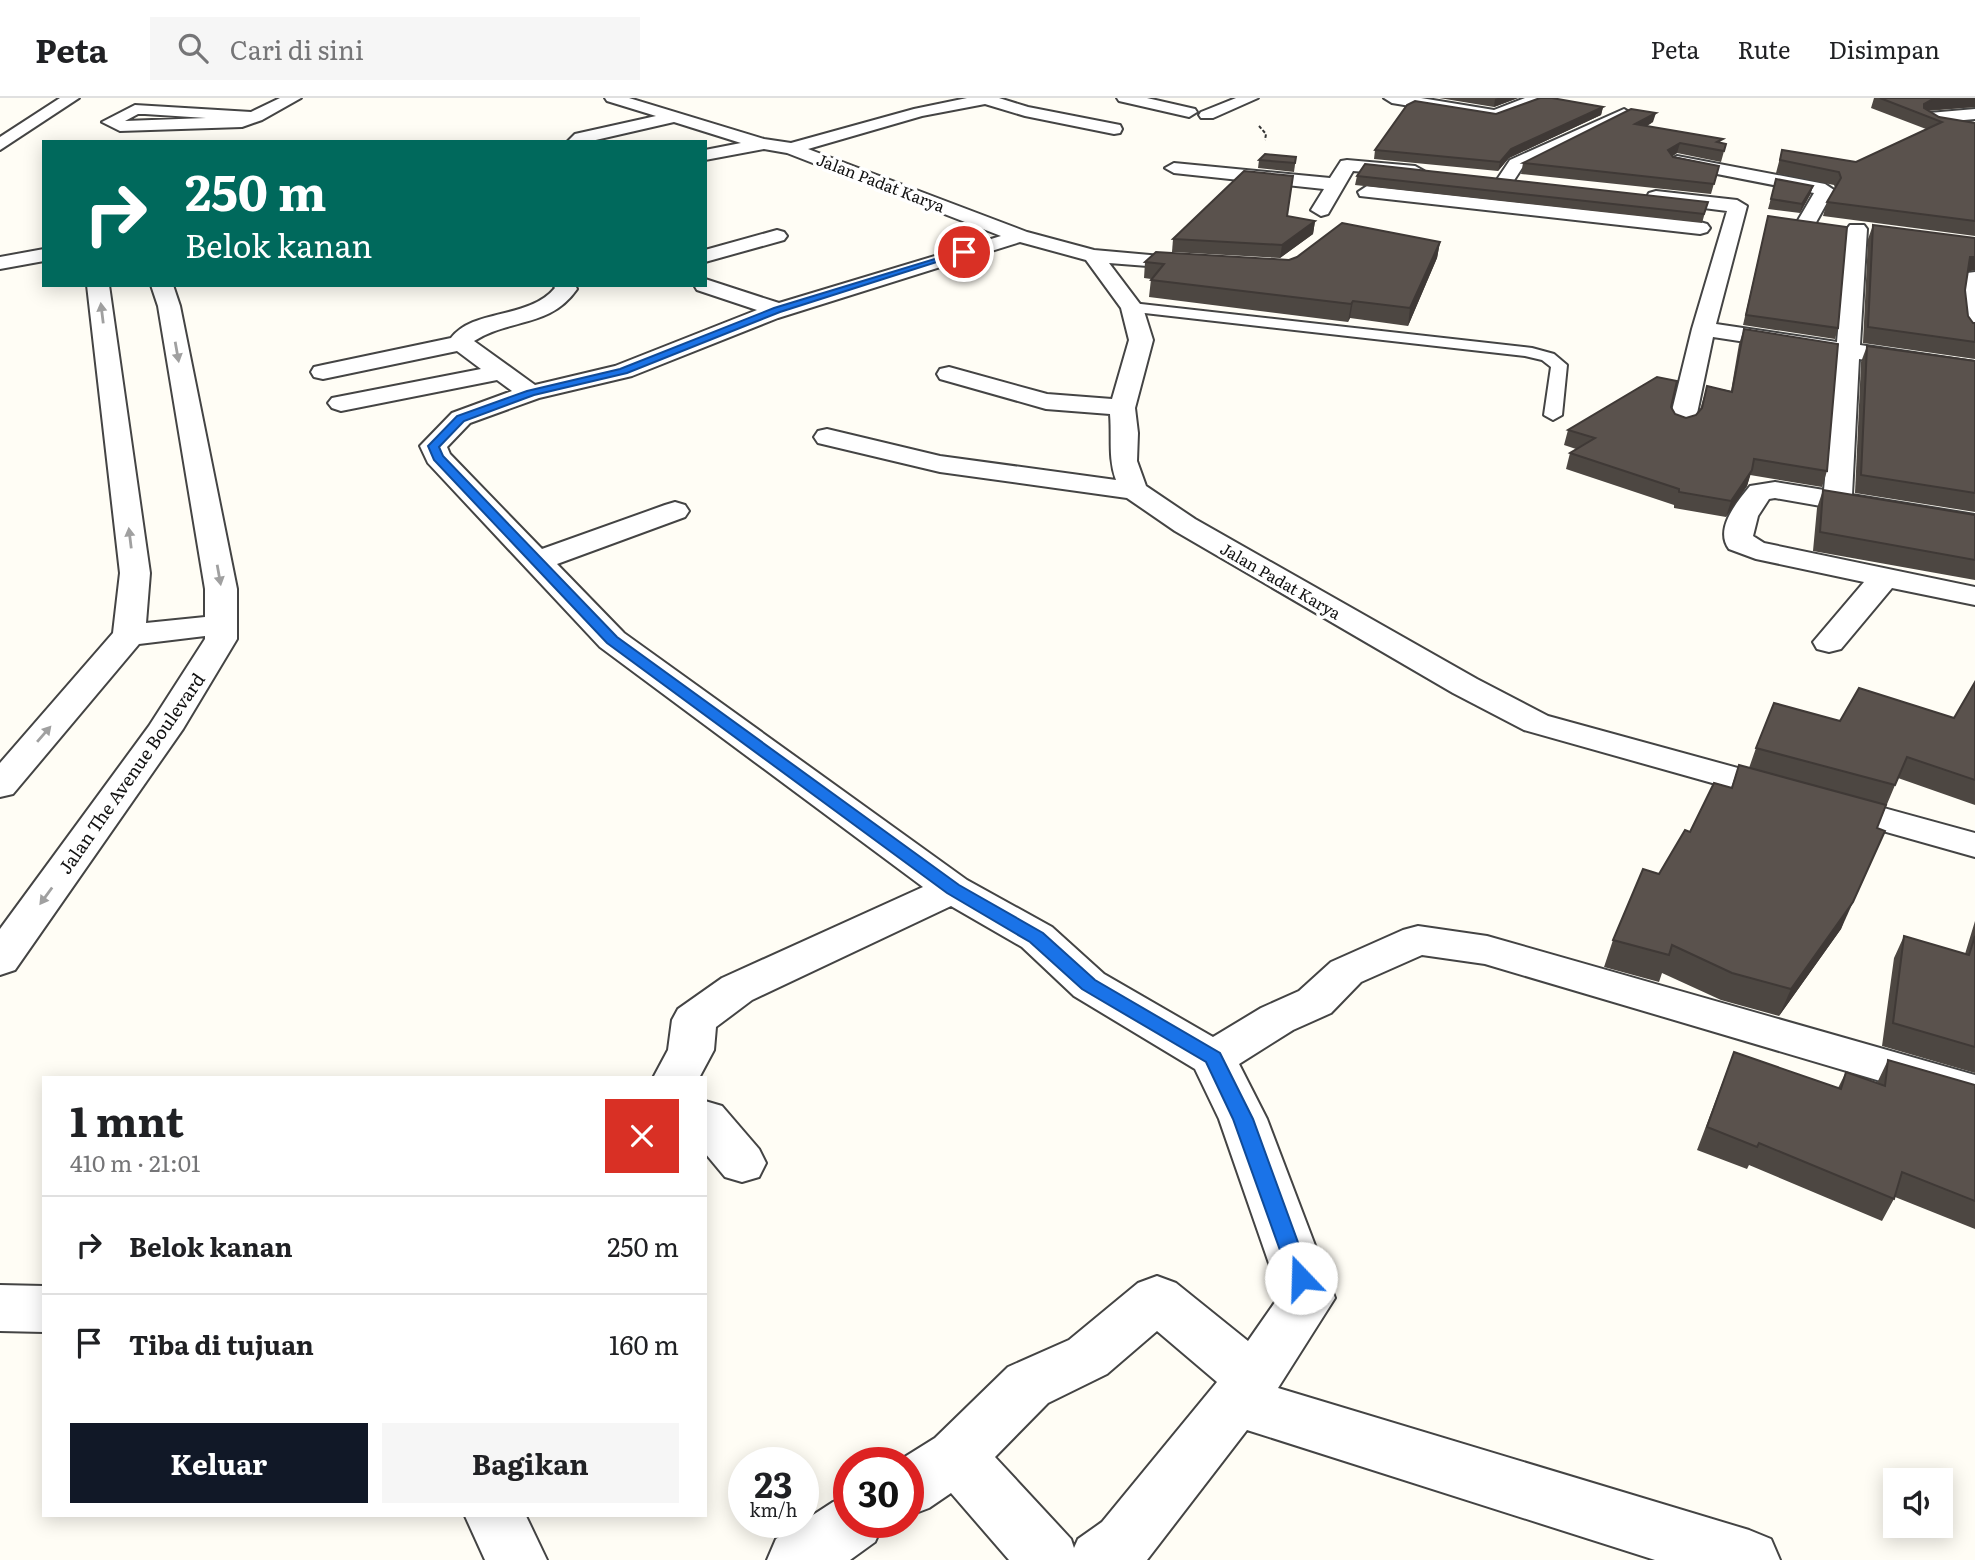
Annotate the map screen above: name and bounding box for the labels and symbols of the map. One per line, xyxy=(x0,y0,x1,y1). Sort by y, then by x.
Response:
street label: Jalan Padat Karya xyxy=(813,146,949,218)
pin xyxy=(934,222,994,282)
one-way arrow xyxy=(96,301,107,323)
one-way arrow xyxy=(172,341,183,363)
one-way arrow xyxy=(125,527,136,549)
street label: Jalan Padat Karya xyxy=(1216,536,1346,625)
one-way arrow xyxy=(213,565,224,587)
street label: Jalan The Avenue Boulevard xyxy=(51,667,211,879)
one-way arrow xyxy=(36,725,51,742)
one-way arrow xyxy=(39,886,53,905)
position arrow xyxy=(1264,1241,1338,1315)
speed limit sign: 30 xyxy=(833,1447,924,1538)

